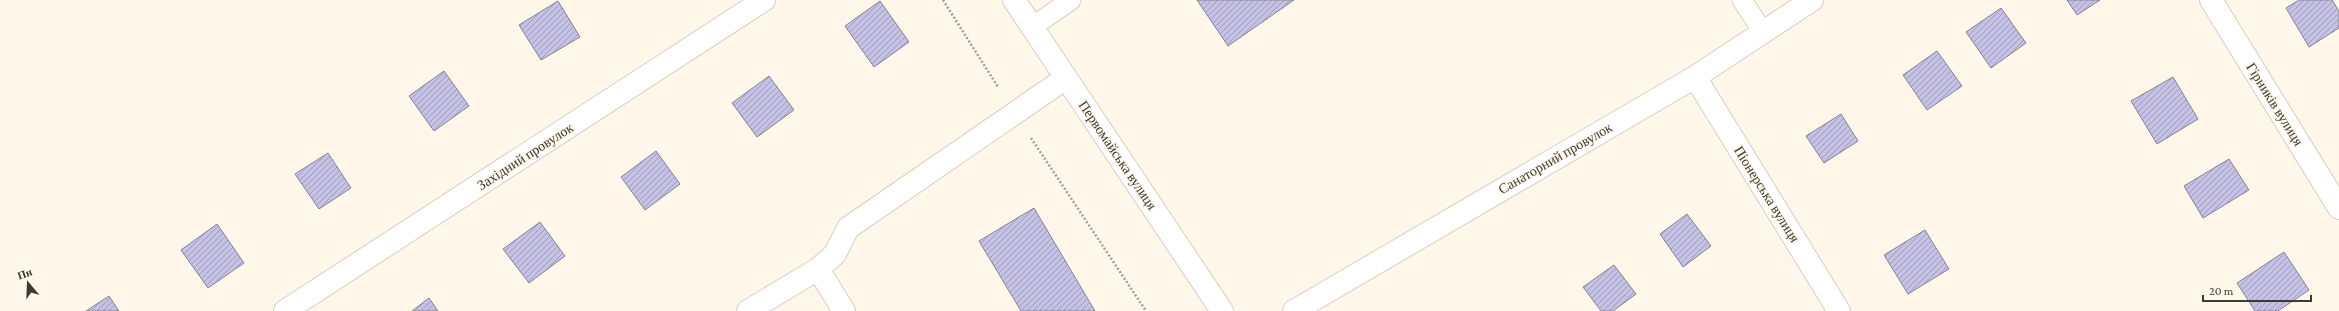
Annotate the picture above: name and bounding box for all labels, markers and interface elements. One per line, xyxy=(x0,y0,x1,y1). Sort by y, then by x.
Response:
street label: Гірників вулиця xyxy=(2243,60,2307,149)
street label: Первомайська вулиця xyxy=(1076,97,1161,213)
street label: Західний провулок xyxy=(474,119,576,193)
street label: Санаторний провулок xyxy=(1495,119,1615,197)
street label: Піонерська вулиця xyxy=(1731,143,1803,246)
north arrow xyxy=(8,263,48,303)
text: Пн xyxy=(16,265,34,282)
scale bar xyxy=(2203,277,2311,303)
text: 20 m xyxy=(2209,284,2234,298)

